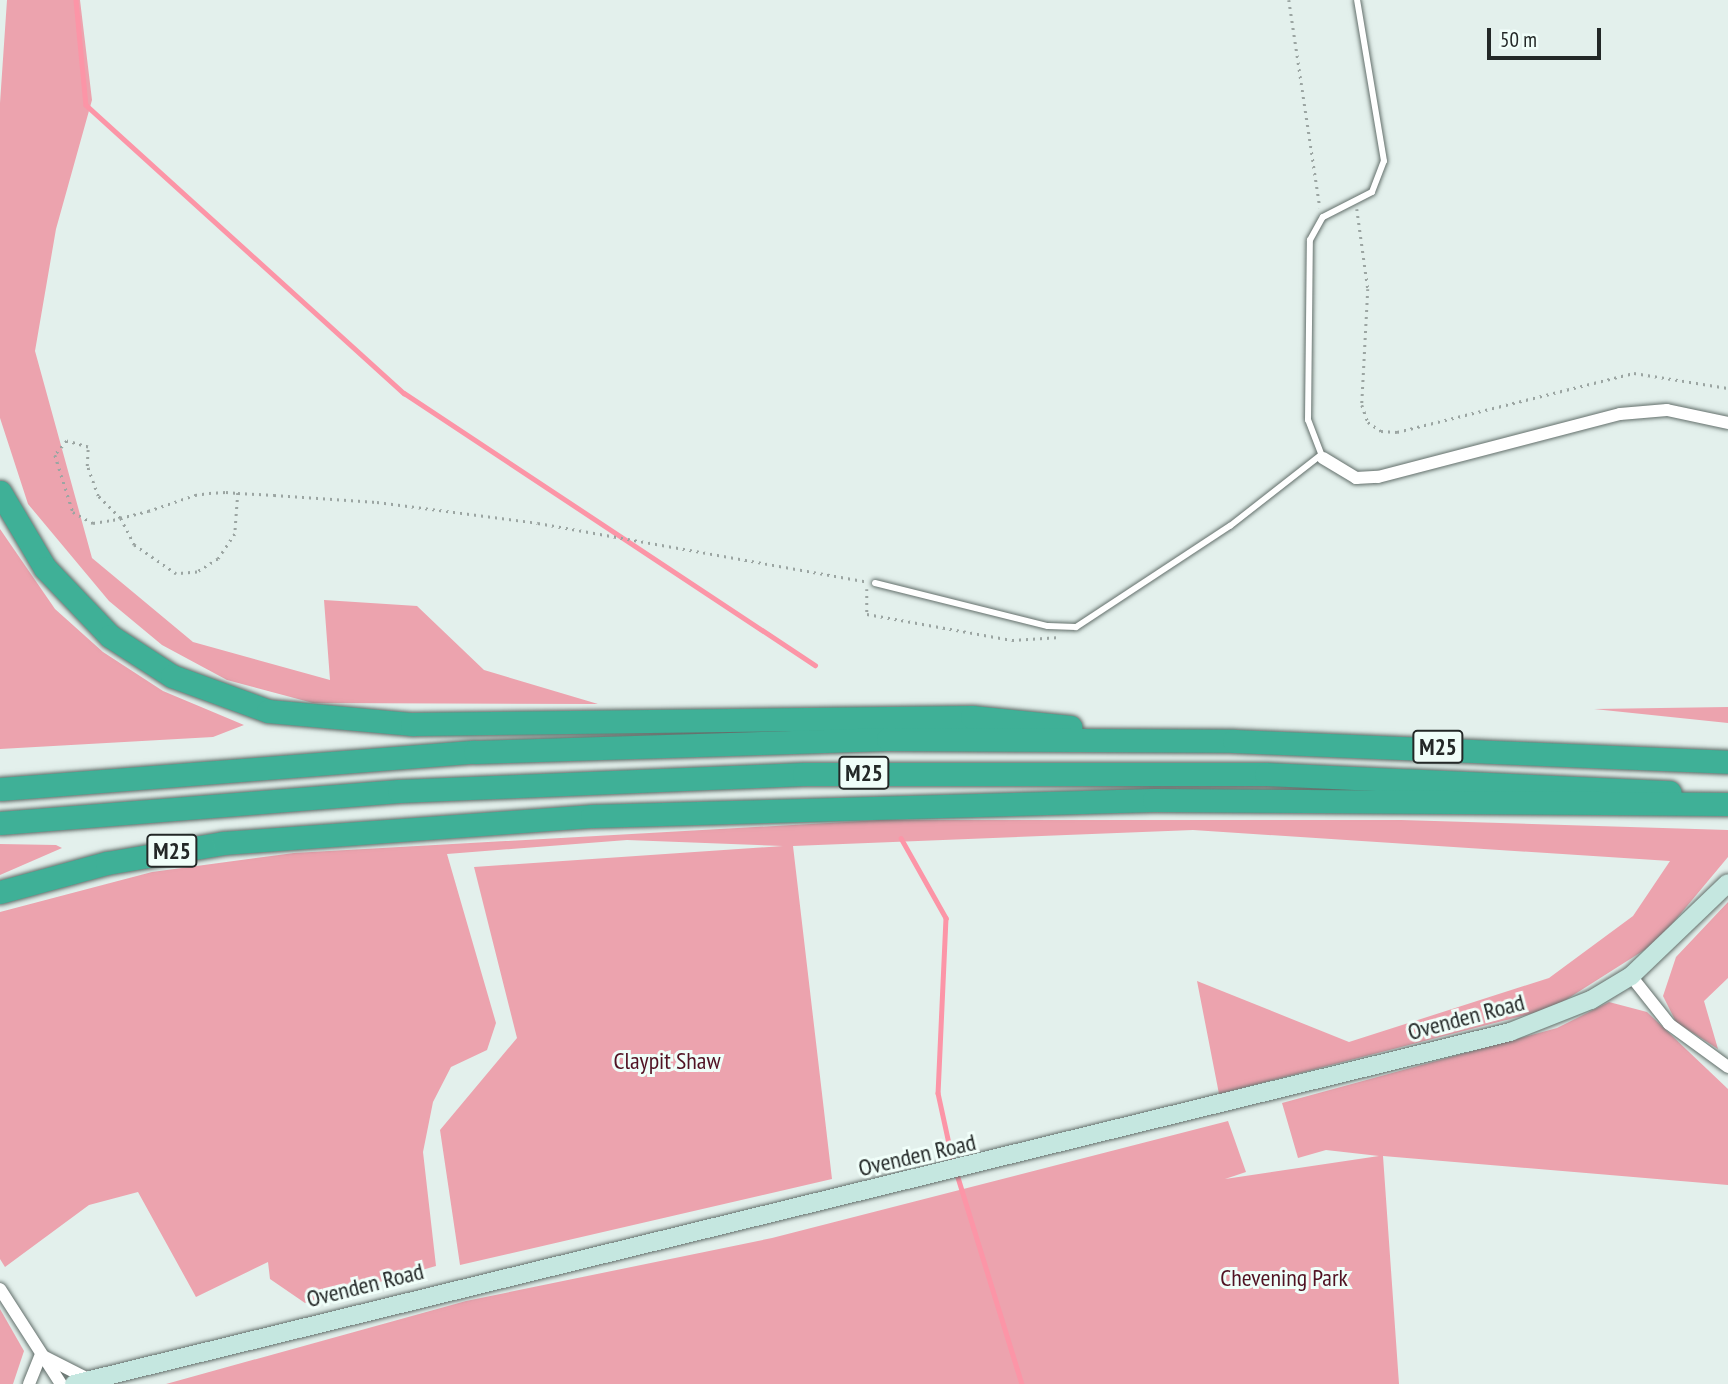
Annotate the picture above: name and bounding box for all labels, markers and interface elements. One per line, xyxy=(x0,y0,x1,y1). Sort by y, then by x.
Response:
scale bar xyxy=(1490,14,1604,58)
text: 50 m xyxy=(1500,26,1537,53)
road number: M25 xyxy=(1412,727,1464,766)
road number: M25 xyxy=(838,754,890,792)
road number: M25 xyxy=(146,832,198,870)
street label: Ovenden Road xyxy=(1405,988,1527,1046)
park label: Claypit Shaw xyxy=(613,1047,721,1075)
street label: Ovenden Road xyxy=(856,1128,978,1182)
street label: Ovenden Road xyxy=(304,1257,426,1313)
park label: Chevening Park xyxy=(1220,1264,1348,1292)

